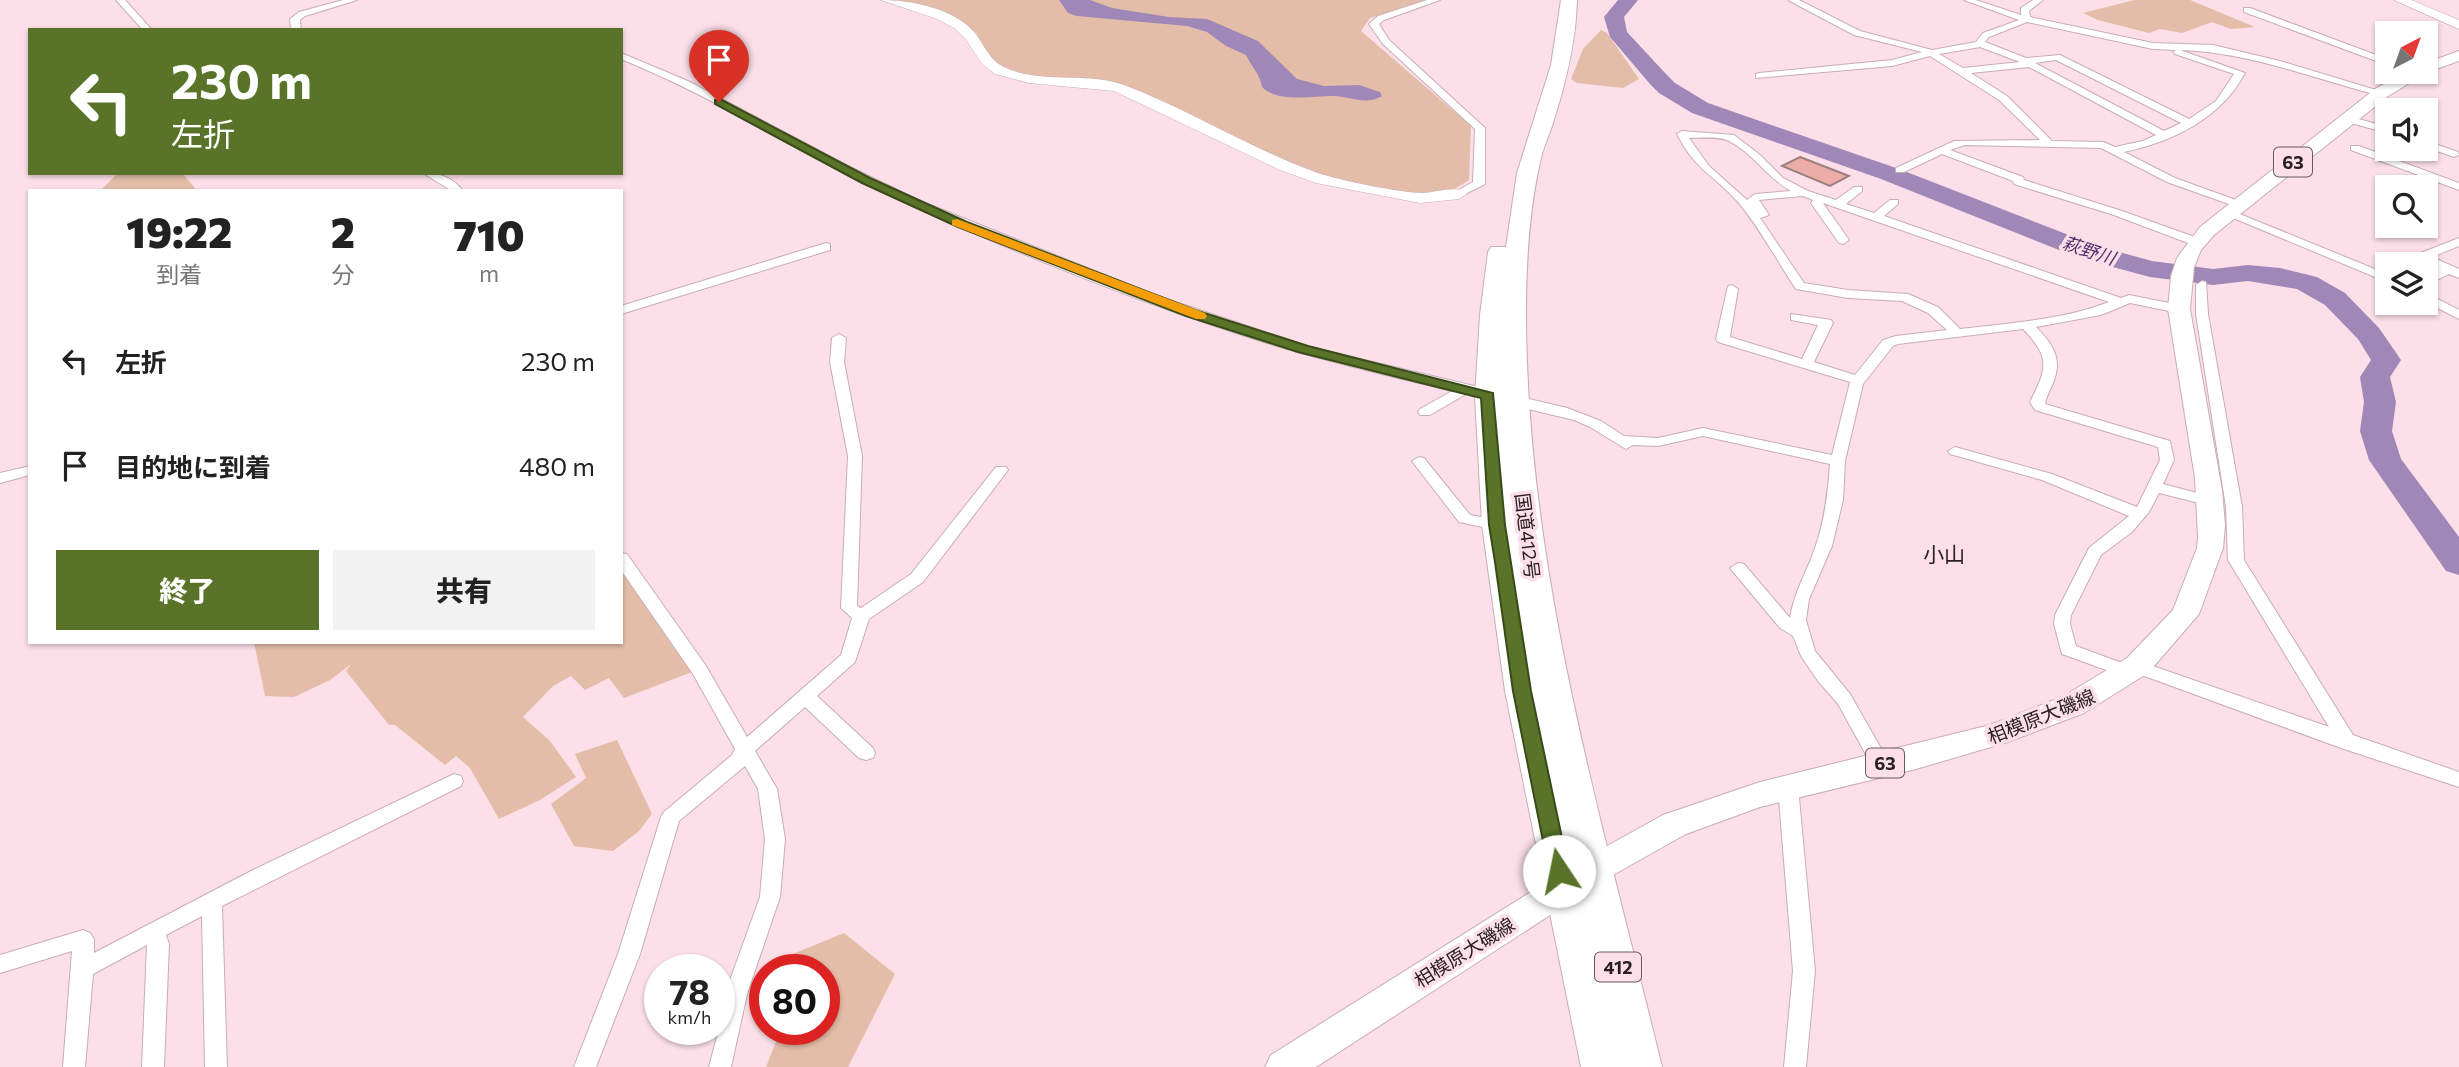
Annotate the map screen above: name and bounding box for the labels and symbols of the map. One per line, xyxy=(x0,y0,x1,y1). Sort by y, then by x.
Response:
north arrow xyxy=(2375,21,2438,84)
pin xyxy=(689,30,749,102)
road number: 63 xyxy=(2274,148,2312,176)
water label: 萩野川 xyxy=(2060,231,2120,269)
street label: 国道412号 xyxy=(1511,492,1545,580)
district label: 小山 xyxy=(1923,541,1965,566)
street label: 相模原大磯線 xyxy=(1984,684,2098,748)
road number: 63 xyxy=(1866,748,1904,778)
position arrow xyxy=(1522,834,1596,908)
street label: 相模原大磯線 xyxy=(1410,912,1518,992)
road number: 412 xyxy=(1595,952,1641,982)
speed limit sign: 80 xyxy=(749,954,840,1045)

